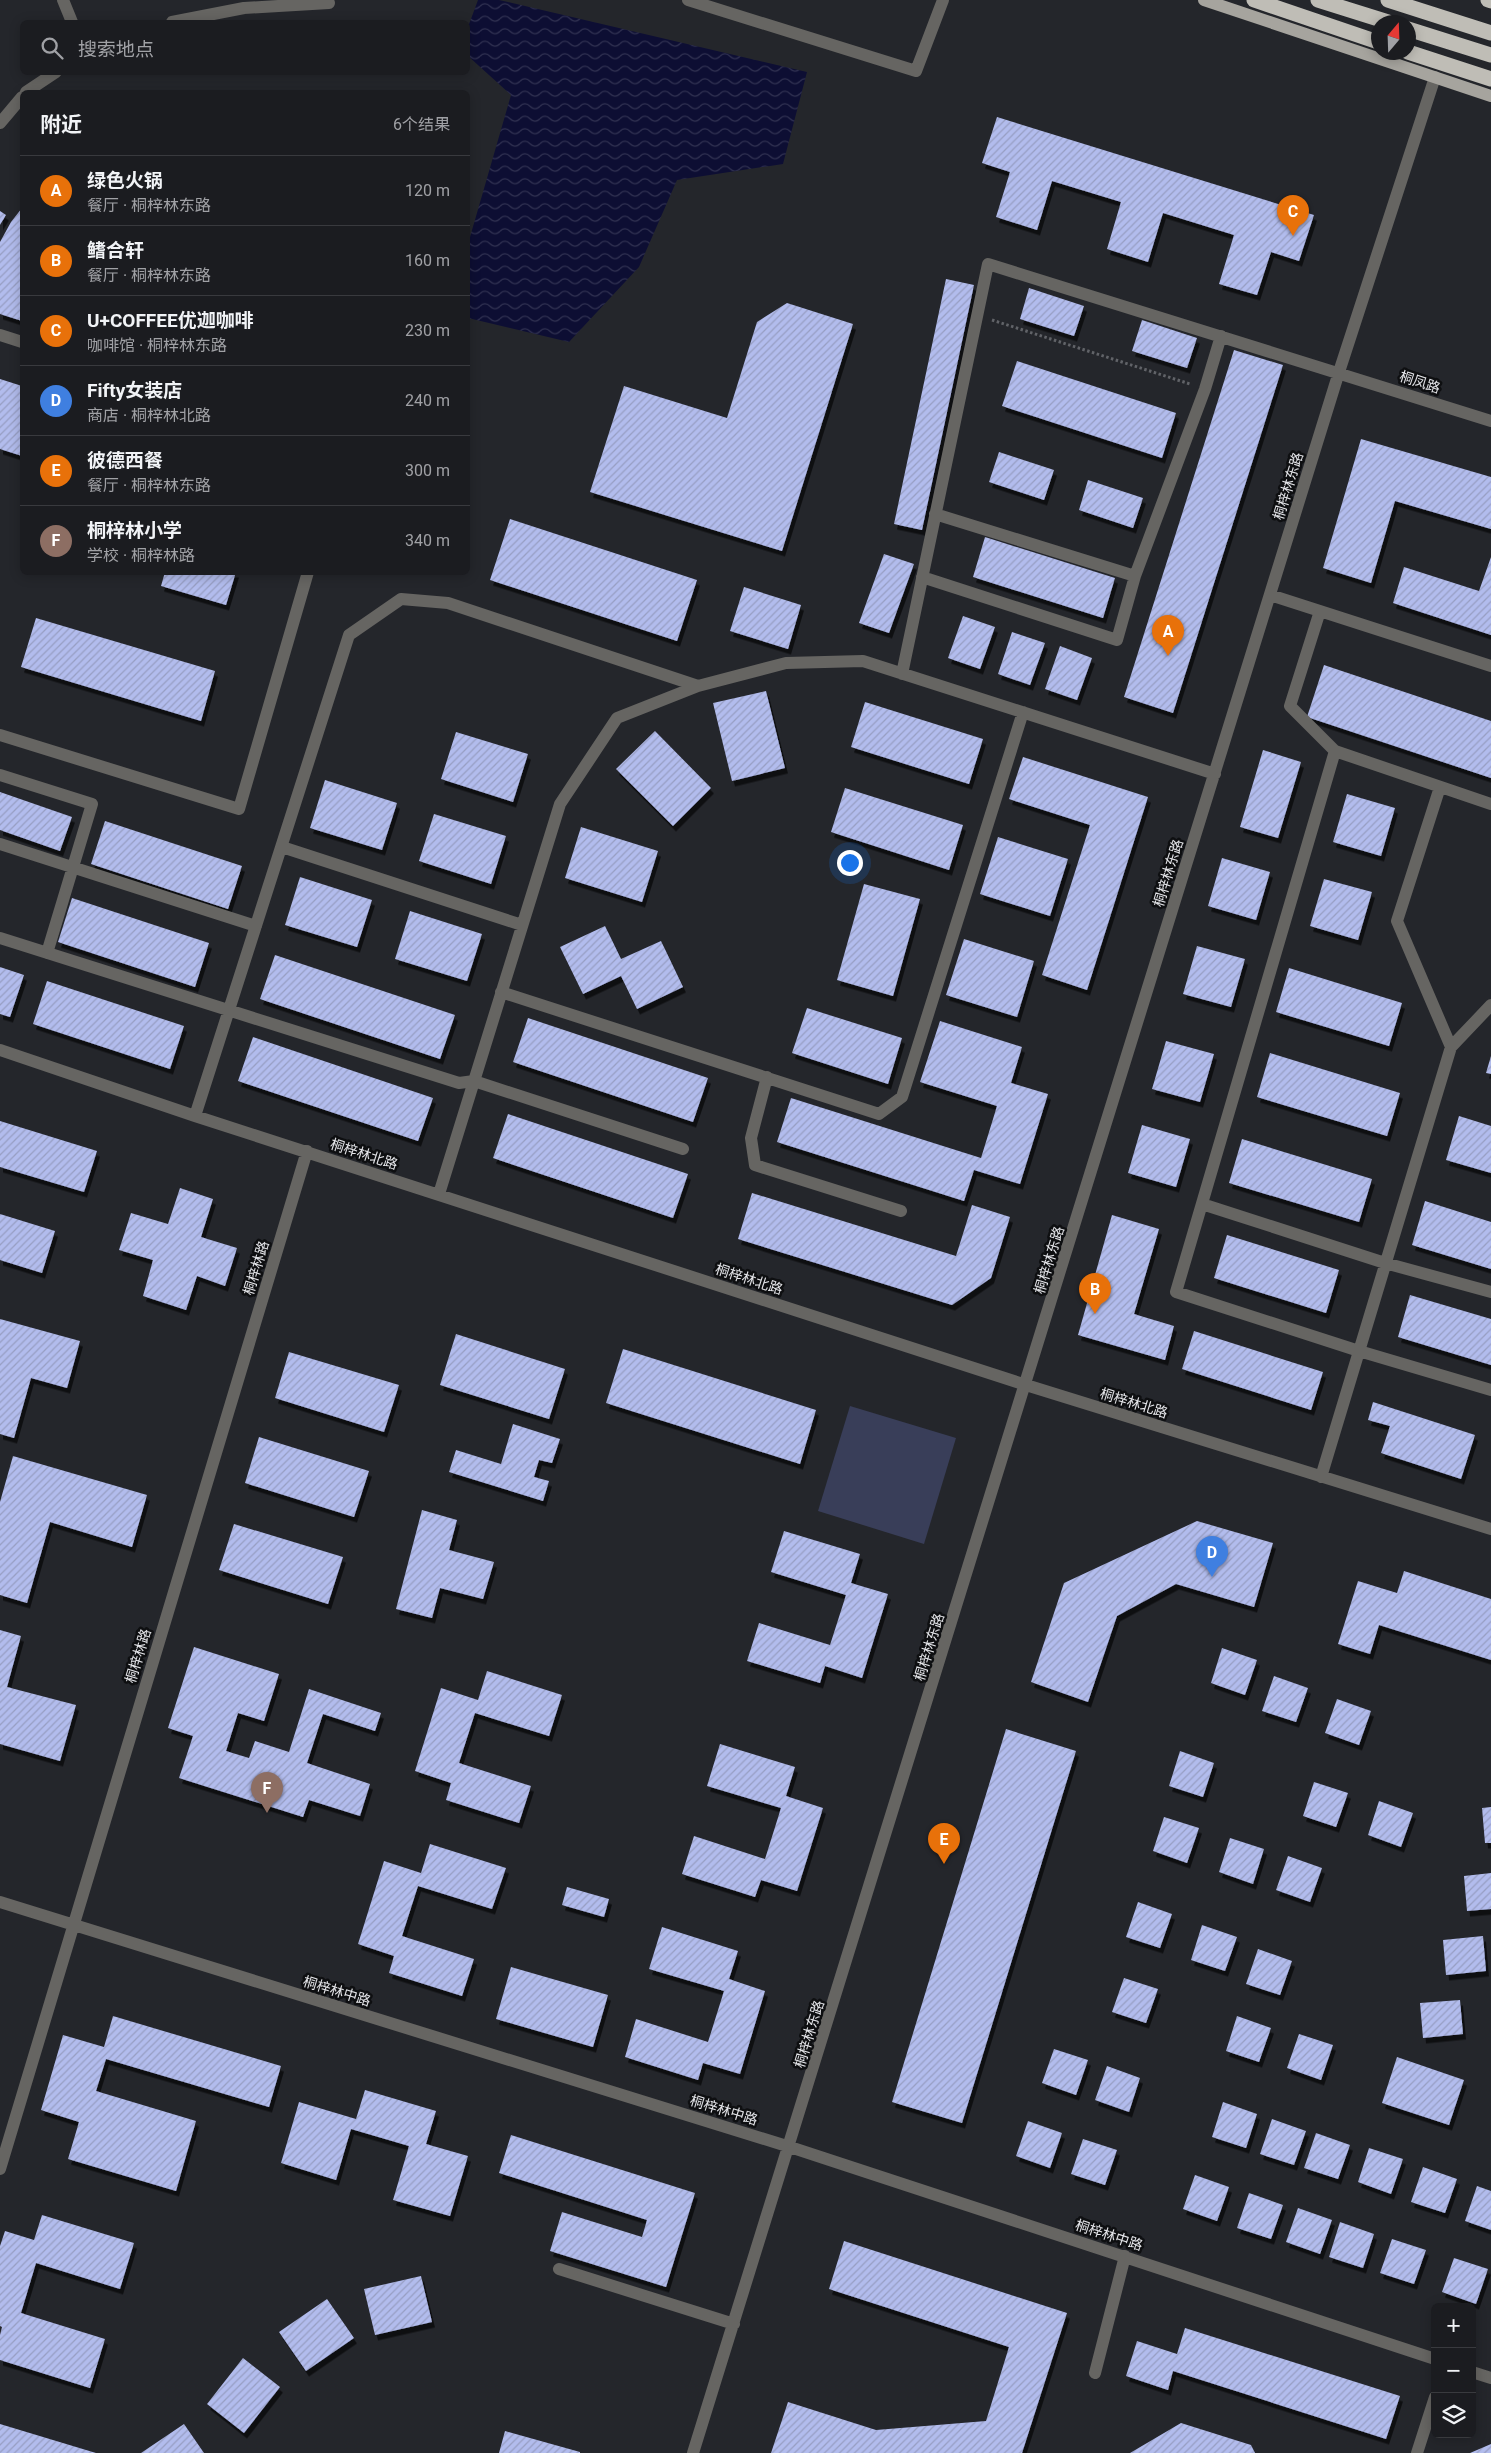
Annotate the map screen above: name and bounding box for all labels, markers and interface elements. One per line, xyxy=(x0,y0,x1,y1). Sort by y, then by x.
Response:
north arrow xyxy=(1371,15,1416,60)
search box xyxy=(20,20,470,75)
icon: search xyxy=(38,34,66,62)
text: 搜索地点 xyxy=(78,38,154,61)
text: 附近 xyxy=(40,113,82,137)
text: 6个结果 xyxy=(393,115,450,134)
text: 绿色火锅 xyxy=(87,169,163,192)
text: A xyxy=(51,181,61,200)
text: 120 m xyxy=(405,181,450,200)
pin: C xyxy=(1277,195,1309,236)
text: 餐厅 · 桐梓林东路 xyxy=(87,196,211,215)
text: 鳍合轩 xyxy=(87,239,144,262)
text: B xyxy=(51,251,61,270)
text: 160 m xyxy=(405,251,450,270)
text: 餐厅 · 桐梓林东路 xyxy=(87,266,211,285)
text: U+COFFEE优迦咖啡 xyxy=(87,309,254,332)
text: C xyxy=(51,321,61,340)
text: 230 m xyxy=(405,321,450,340)
text: 咖啡馆 · 桐梓林东路 xyxy=(87,336,227,355)
street label: 桐凤路 xyxy=(1398,368,1442,396)
text: Fifty女装店 xyxy=(87,379,182,402)
text: D xyxy=(51,391,61,410)
text: 240 m xyxy=(405,391,450,410)
text: 商店 · 桐梓林北路 xyxy=(87,406,211,425)
text: 彼德西餐 xyxy=(87,449,163,472)
street label: 桐梓林东路 xyxy=(1270,450,1306,522)
text: E xyxy=(52,461,61,480)
text: 300 m xyxy=(405,461,450,480)
text: 餐厅 · 桐梓林东路 xyxy=(87,476,211,495)
text: 桐梓林小学 xyxy=(87,519,182,542)
text: F xyxy=(52,531,60,550)
text: 340 m xyxy=(405,531,450,550)
text: 学校 · 桐梓林路 xyxy=(87,546,195,565)
pin: A xyxy=(1152,615,1184,656)
street label: 桐梓林东路 xyxy=(1150,837,1186,909)
your location xyxy=(837,850,863,876)
street label: 桐梓林北路 xyxy=(328,1136,400,1172)
street label: 桐梓林东路 xyxy=(1031,1224,1067,1296)
street label: 桐梓林路 xyxy=(240,1239,272,1297)
street label: 桐梓林北路 xyxy=(713,1261,785,1297)
pin: B xyxy=(1079,1273,1111,1314)
street label: 桐梓林北路 xyxy=(1098,1385,1170,1421)
pin: D xyxy=(1196,1536,1228,1577)
street label: 桐梓林东路 xyxy=(911,1611,947,1683)
street label: 桐梓林路 xyxy=(122,1627,154,1685)
pin: F xyxy=(251,1772,283,1813)
pin: E xyxy=(928,1823,960,1864)
street label: 桐梓林中路 xyxy=(301,1973,373,2009)
street label: 桐梓林东路 xyxy=(791,1998,827,2070)
street label: 桐梓林中路 xyxy=(688,2092,760,2128)
street label: 桐梓林中路 xyxy=(1073,2217,1145,2253)
map controls xyxy=(1431,2303,1476,2438)
button: + xyxy=(1431,2303,1476,2348)
button: − xyxy=(1431,2348,1476,2393)
button: layers xyxy=(1431,2393,1476,2438)

